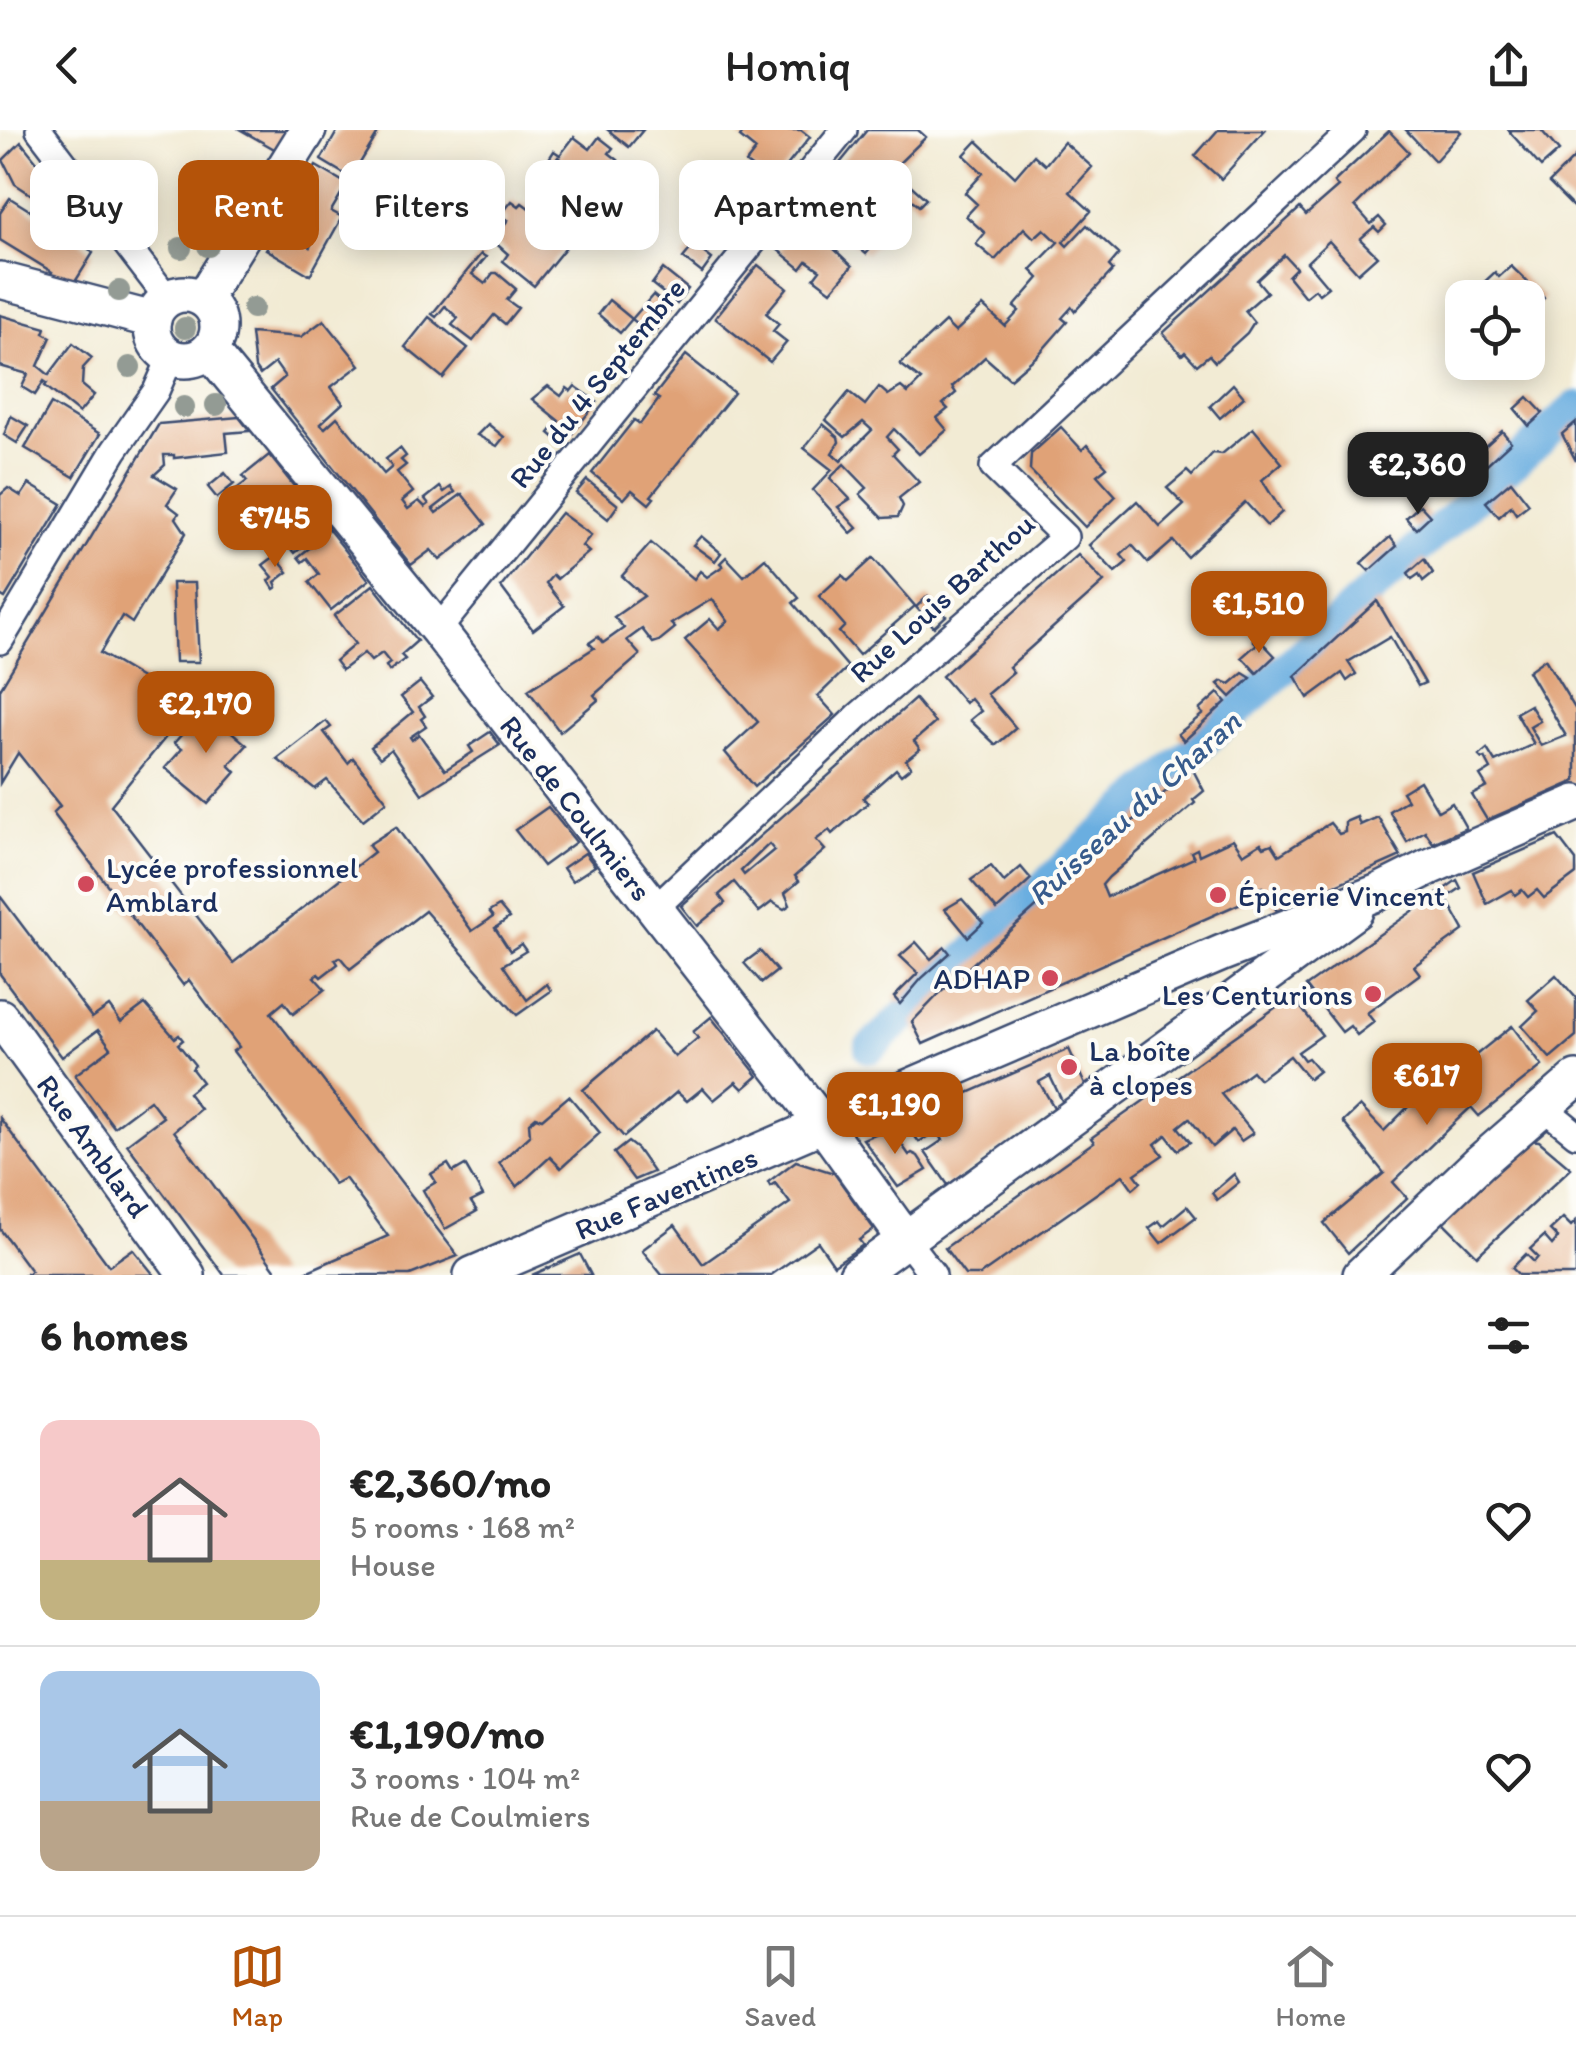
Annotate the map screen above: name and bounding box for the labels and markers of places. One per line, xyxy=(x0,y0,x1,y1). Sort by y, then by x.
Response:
pin: €2,360 xyxy=(1337,432,1499,517)
pin: €745 xyxy=(216,485,334,570)
pin: €1,510 xyxy=(1178,571,1340,656)
pin: €2,170 xyxy=(125,671,287,756)
place label: Lycée professionnel Amblard xyxy=(106,849,359,920)
marker: Lycée professionnel Amblard xyxy=(75,873,97,895)
place label: Épicerie Vincent xyxy=(1238,877,1445,914)
marker: Épicerie Vincent xyxy=(1207,884,1229,906)
place label: ADHAP xyxy=(933,960,1030,997)
marker: ADHAP xyxy=(1039,967,1061,989)
place label: Les Centurions xyxy=(1162,976,1353,1013)
marker: Les Centurions xyxy=(1362,983,1384,1005)
place label: La boîte à clopes xyxy=(1089,1032,1193,1103)
pin: €617 xyxy=(1368,1043,1486,1128)
marker: La boîte à clopes xyxy=(1058,1056,1080,1078)
pin: €1,190 xyxy=(814,1072,976,1157)

